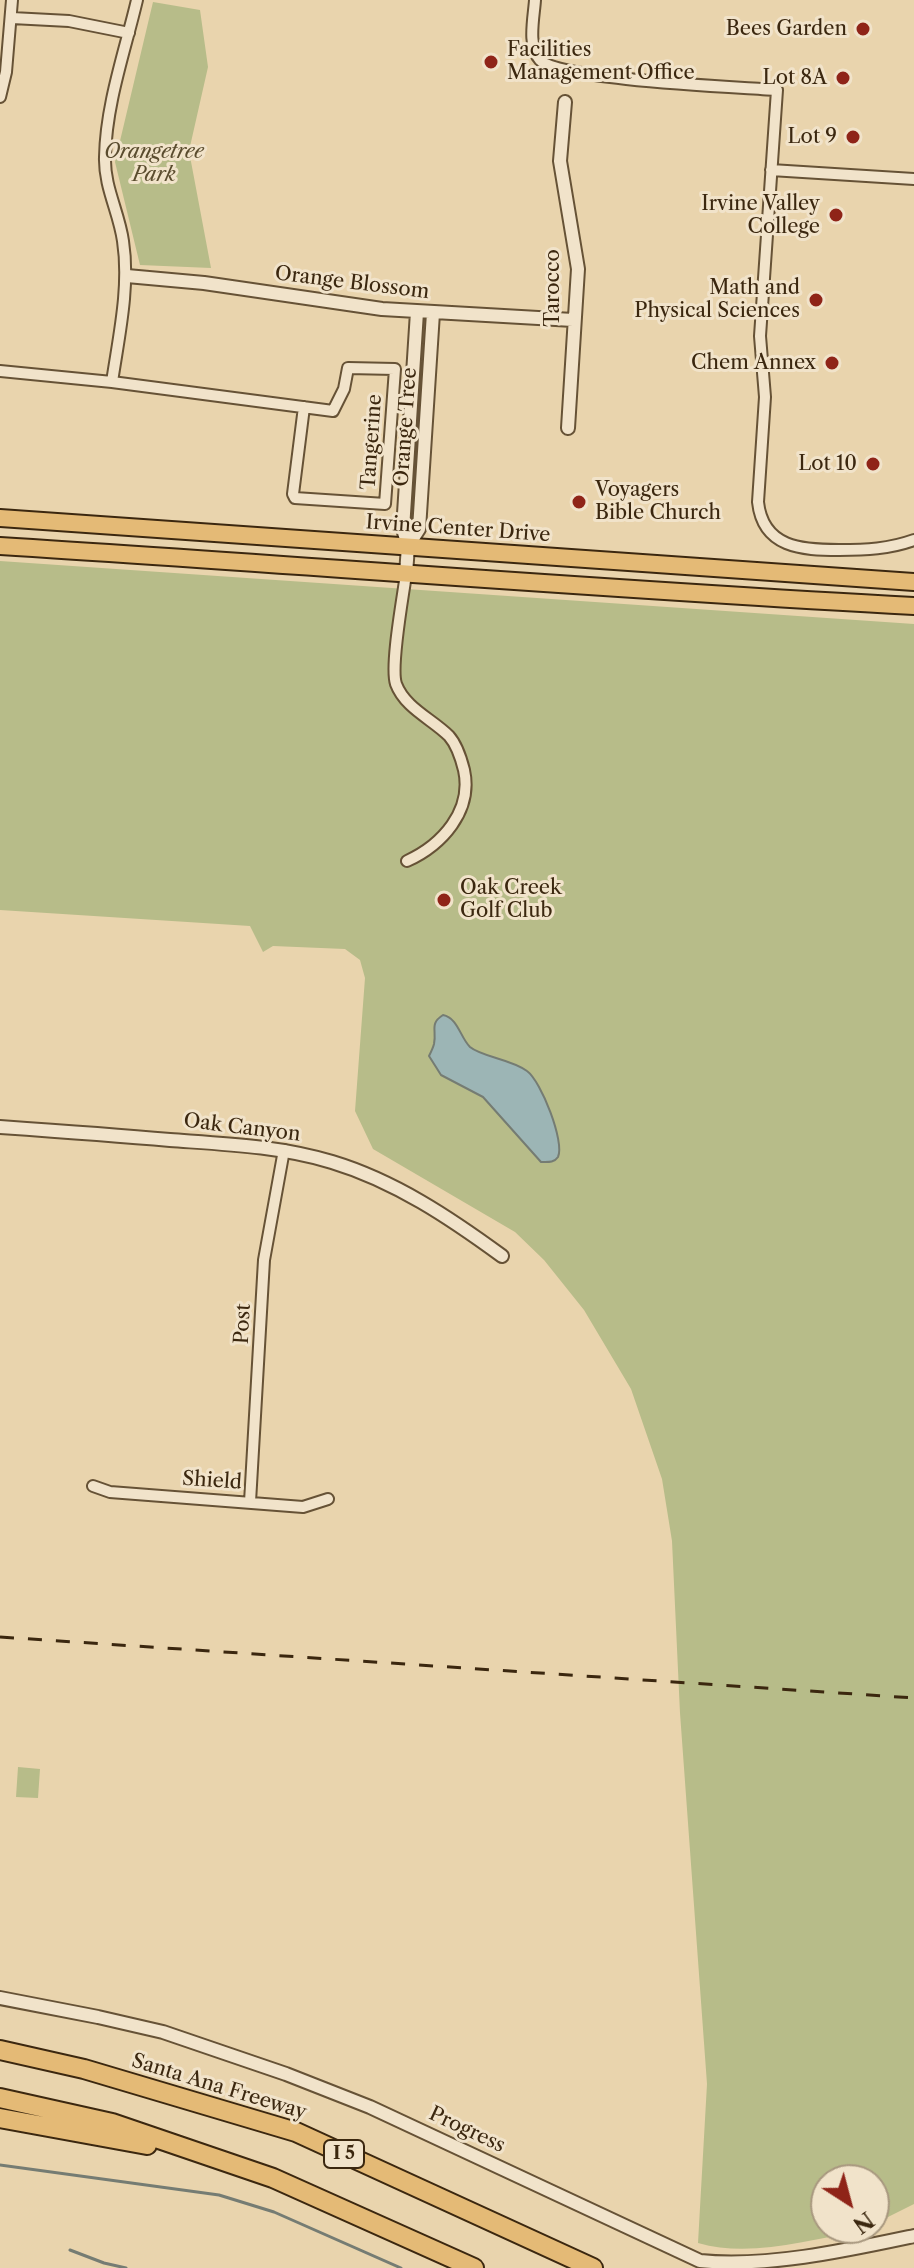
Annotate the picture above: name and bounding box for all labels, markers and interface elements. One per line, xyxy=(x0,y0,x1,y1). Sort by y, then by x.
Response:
place label: Bees Garden xyxy=(726,17,847,41)
marker: Bees Garden xyxy=(854,20,872,38)
place label: Facilities Management Office xyxy=(507,38,695,85)
marker: Facilities Management Office xyxy=(482,53,500,71)
place label: Lot 8A xyxy=(763,66,827,90)
marker: Lot 8A xyxy=(834,69,852,87)
place label: Lot 9 xyxy=(788,125,837,149)
marker: Lot 9 xyxy=(844,128,862,146)
park label: Orangetree Park xyxy=(104,140,204,187)
place label: Irvine Valley College xyxy=(701,192,820,239)
marker: Irvine Valley College xyxy=(827,206,845,224)
street label: Tarocco xyxy=(541,249,565,327)
street label: Orange Blossom xyxy=(273,262,431,304)
place label: Math and Physical Sciences xyxy=(634,276,800,323)
marker: Math and Physical Sciences xyxy=(807,291,825,309)
place label: Chem Annex xyxy=(691,351,816,375)
marker: Chem Annex xyxy=(823,354,841,372)
street label: Orange Tree xyxy=(390,367,422,487)
street label: Tangerine xyxy=(357,393,387,491)
place label: Lot 10 xyxy=(798,452,857,476)
marker: Lot 10 xyxy=(864,455,882,473)
place label: Voyagers Bible Church xyxy=(595,478,721,525)
marker: Voyagers Bible Church xyxy=(570,493,588,511)
street label: Irvine Center Drive xyxy=(365,511,551,547)
place label: Oak Creek Golf Club xyxy=(460,876,562,923)
marker: Oak Creek Golf Club xyxy=(435,891,453,909)
street label: Oak Canyon xyxy=(182,1109,302,1147)
street label: Post xyxy=(230,1303,256,1345)
street label: Shield xyxy=(181,1467,243,1495)
street label: Santa Ana Freeway xyxy=(129,2049,309,2125)
street label: Progress xyxy=(425,2102,509,2158)
road number: I 5 xyxy=(324,2140,364,2168)
north arrow xyxy=(810,2164,890,2244)
text: N xyxy=(848,2206,879,2239)

